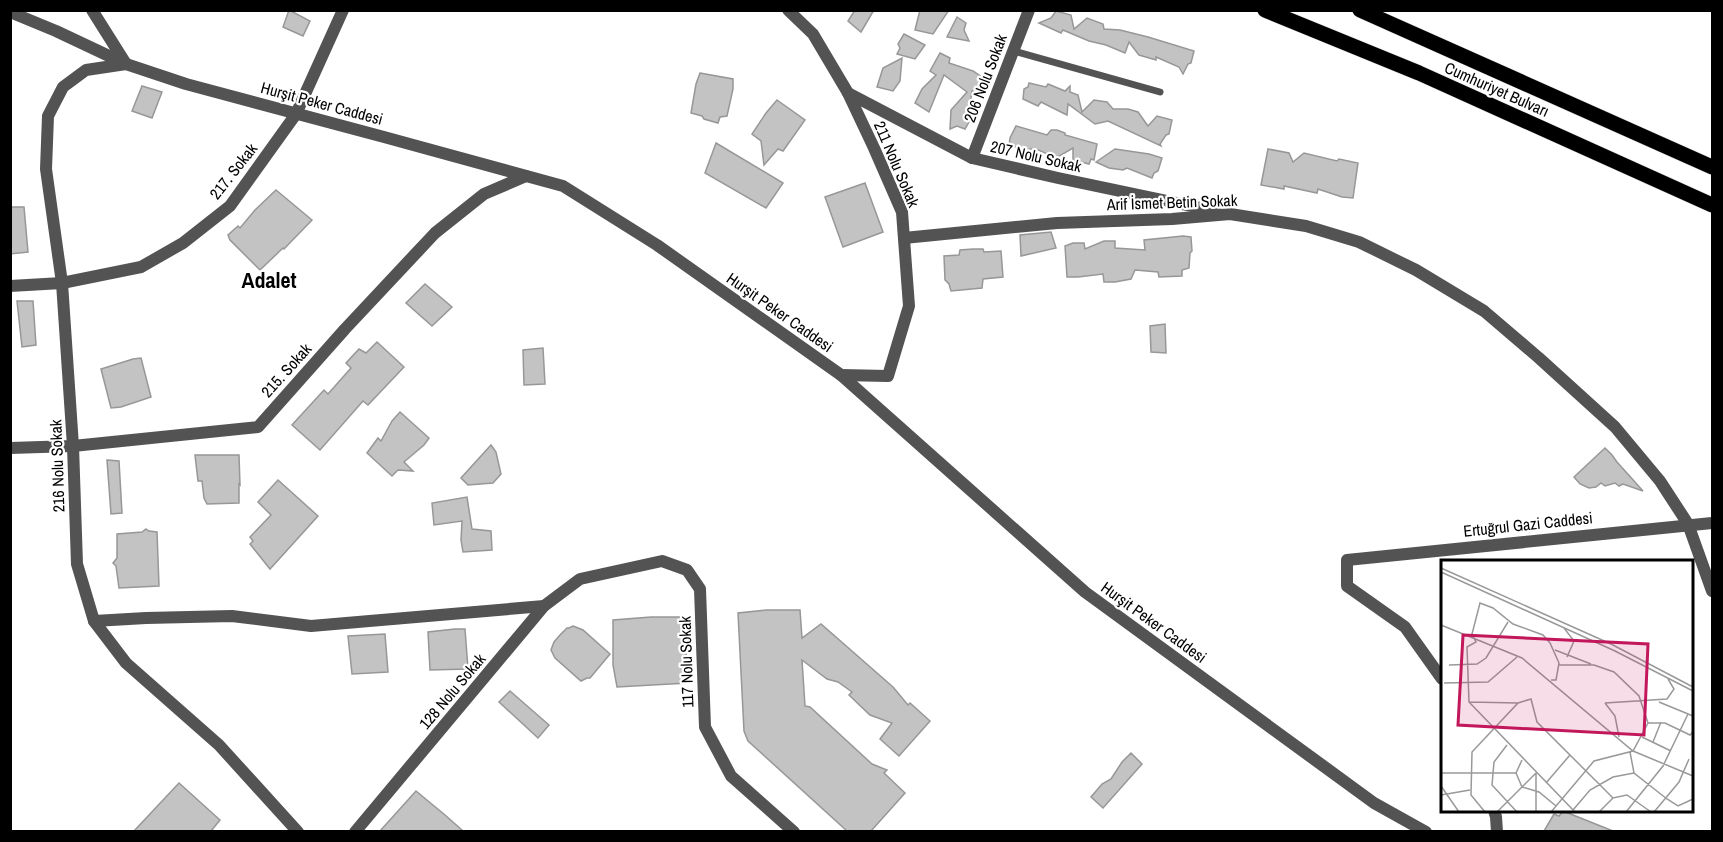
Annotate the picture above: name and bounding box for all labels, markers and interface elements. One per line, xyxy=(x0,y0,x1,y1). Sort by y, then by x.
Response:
street label: 206 Nolu Sokak xyxy=(958,30,1012,125)
street label: Cumhuriyet Bulvarı xyxy=(1441,56,1553,122)
street label: Hurşit Peker Caddesi xyxy=(259,76,385,130)
street label: 211 Nolu Sokak xyxy=(869,118,925,211)
street label: 207 Nolu Sokak xyxy=(988,135,1084,177)
street label: 217. Sokak xyxy=(204,138,262,204)
street label: Arif İsmet Betin Sokak xyxy=(1105,189,1238,215)
district label: Adalet xyxy=(241,265,297,295)
street label: Hurşit Peker Caddesi xyxy=(722,267,838,357)
street label: 215. Sokak xyxy=(256,338,316,402)
street label: 216 Nolu Sokak xyxy=(44,419,70,513)
street label: Ertuğrul Gazi Caddesi xyxy=(1462,506,1594,542)
inset map xyxy=(1441,560,1693,812)
street label: Hurşit Peker Caddesi xyxy=(1097,576,1211,668)
street label: 117 Nolu Sokak xyxy=(673,615,699,708)
street label: 128 Nolu Sokak xyxy=(414,648,490,734)

